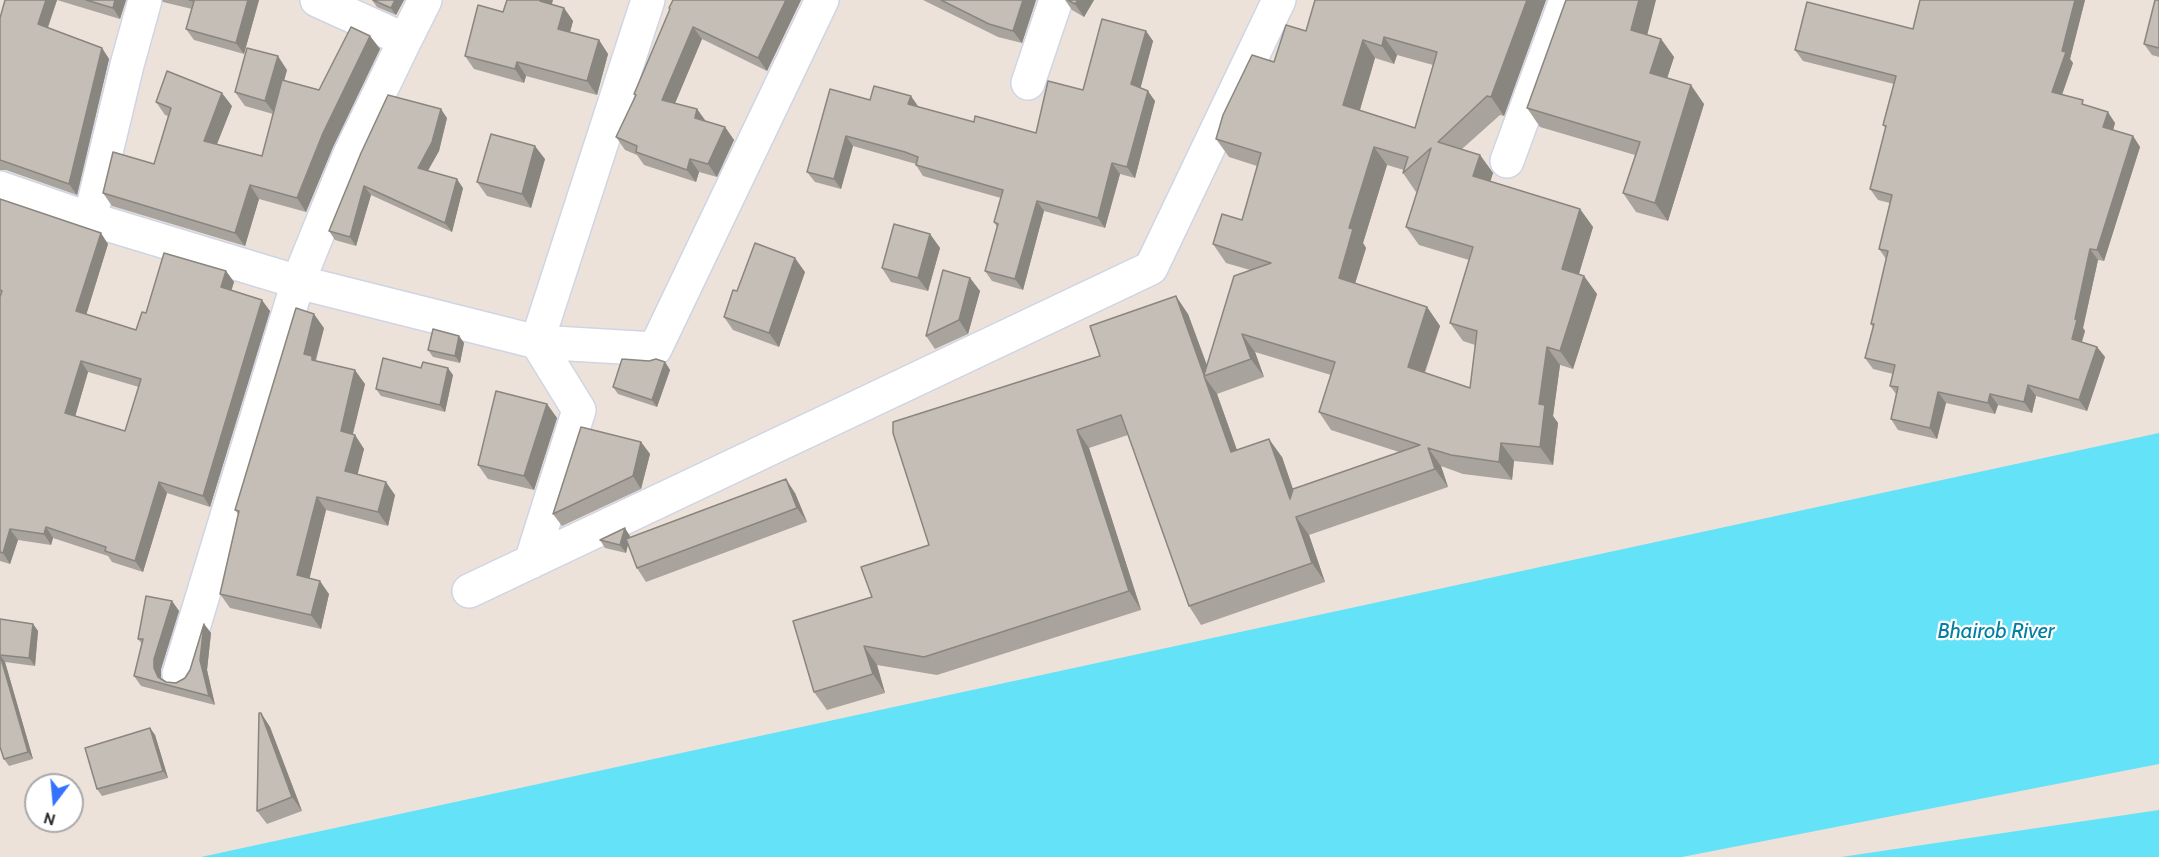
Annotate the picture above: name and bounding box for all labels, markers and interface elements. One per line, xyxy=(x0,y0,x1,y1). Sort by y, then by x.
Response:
water label: Bhairob River xyxy=(1937,619,2055,645)
north arrow xyxy=(24,773,84,833)
text: N xyxy=(41,808,58,830)

